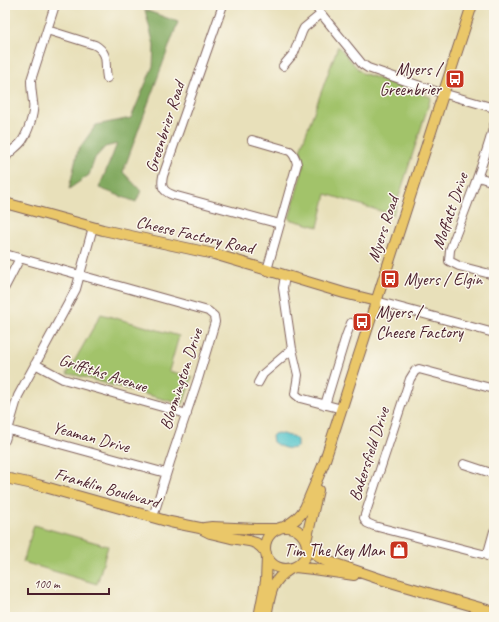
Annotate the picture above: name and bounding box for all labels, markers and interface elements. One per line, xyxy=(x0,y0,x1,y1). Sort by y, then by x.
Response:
place label: Myers / Greenbrier xyxy=(380,59,444,100)
bus stop icon: Myers / Greenbrier xyxy=(444,68,466,90)
street label: Greenbrier Road xyxy=(140,77,190,175)
street label: Moffatt Drive xyxy=(427,169,473,252)
street label: Myers Road xyxy=(363,191,404,264)
street label: Cheese Factory Road xyxy=(134,211,258,259)
bus stop icon: Myers / Elgin xyxy=(379,268,401,290)
place label: Myers / Elgin xyxy=(404,269,483,290)
place label: Myers / Cheese Factory xyxy=(376,302,464,343)
bus stop icon: Myers / Cheese Factory xyxy=(351,311,373,333)
street label: Bloomington Drive xyxy=(155,324,208,432)
street label: Griffiths Avenue xyxy=(56,349,151,398)
street label: Bakersfield Drive xyxy=(344,403,394,504)
street label: Yeaman Drive xyxy=(50,417,133,458)
street label: Franklin Boulevard xyxy=(52,463,164,514)
shop icon: Tim The Key Man xyxy=(388,539,410,561)
place label: Tim The Key Man xyxy=(284,540,386,561)
scale bar xyxy=(28,570,109,596)
text: 100 m xyxy=(34,576,61,592)

